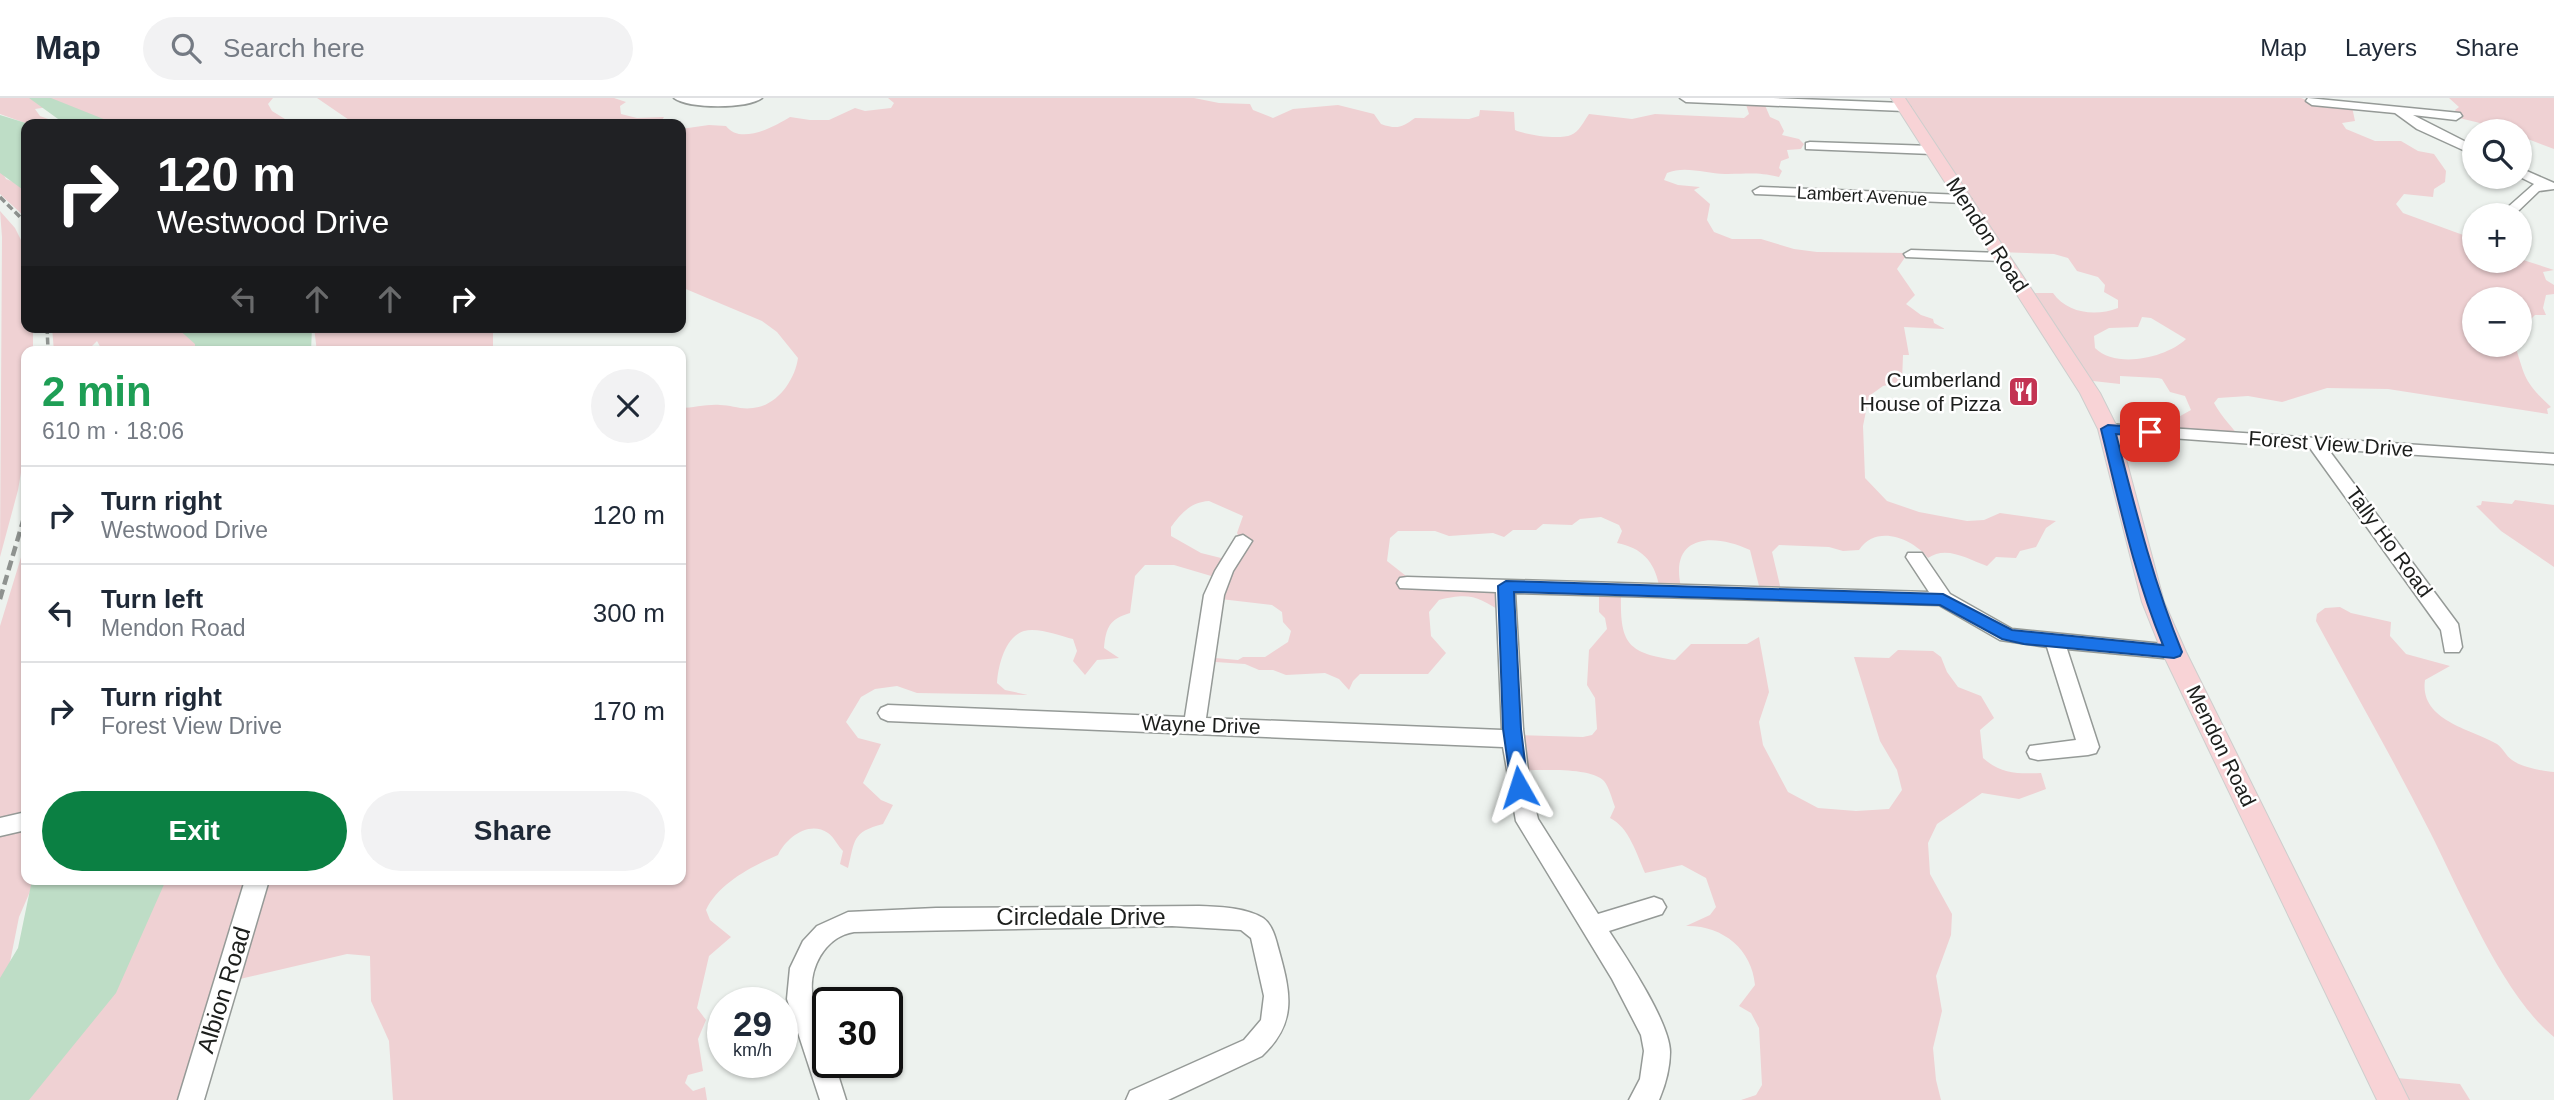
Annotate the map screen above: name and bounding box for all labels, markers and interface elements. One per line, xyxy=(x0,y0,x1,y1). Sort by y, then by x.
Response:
search box xyxy=(143,17,633,80)
text: Map xyxy=(35,29,101,66)
icon: search xyxy=(167,29,205,67)
text: Search here xyxy=(223,33,365,63)
text: Map xyxy=(2260,34,2307,61)
text: Layers xyxy=(2345,34,2417,61)
text: Share xyxy=(2455,34,2519,61)
map controls xyxy=(2462,119,2532,357)
button: search xyxy=(2462,119,2532,189)
icon: right xyxy=(42,147,133,238)
text: 120 m xyxy=(157,147,296,201)
street label: Mendon Road xyxy=(1942,173,2033,296)
street label: Lambert Avenue xyxy=(1796,183,1928,209)
button: + xyxy=(2462,203,2532,273)
text: Westwood Drive xyxy=(157,204,389,240)
icon: left xyxy=(225,280,263,318)
icon: ahead xyxy=(298,280,336,318)
icon: ahead xyxy=(371,280,409,318)
icon: right xyxy=(444,280,482,318)
button: − xyxy=(2462,287,2532,357)
text: 2 min xyxy=(42,368,152,415)
place label: Cumberland House of Pizza xyxy=(1860,368,2001,415)
button: close xyxy=(591,369,665,443)
restaurant icon: Cumberland House of Pizza xyxy=(2007,375,2041,409)
pin xyxy=(2120,402,2180,462)
icon: arrive xyxy=(2131,413,2169,451)
text: 610 m · 18:06 xyxy=(42,418,184,444)
street label: Forest View Drive xyxy=(2248,426,2414,461)
street label: Tally Ho Road xyxy=(2342,482,2437,601)
text: Turn right xyxy=(101,486,222,516)
icon: right xyxy=(42,496,80,534)
text: 120 m xyxy=(593,500,665,530)
text: Westwood Drive xyxy=(101,517,268,543)
text: Turn left xyxy=(101,584,203,614)
icon: left xyxy=(42,594,80,632)
text: 300 m xyxy=(593,598,665,628)
text: Mendon Road xyxy=(101,615,246,641)
street label: Mendon Road xyxy=(2182,681,2261,810)
text: Turn right xyxy=(101,682,222,712)
icon: right xyxy=(42,692,80,730)
text: 170 m xyxy=(593,696,665,726)
street label: Wayne Drive xyxy=(1141,711,1261,738)
text: Forest View Drive xyxy=(101,713,282,739)
position arrow xyxy=(1482,750,1556,824)
button: Exit xyxy=(42,791,347,871)
button: Share xyxy=(361,791,665,871)
street label: Circledale Drive xyxy=(996,903,1166,930)
street label: Albion Road xyxy=(191,923,256,1056)
speed limit sign: 30 xyxy=(812,987,903,1078)
text: 29 xyxy=(733,1004,772,1043)
text: km/h xyxy=(733,1040,772,1060)

